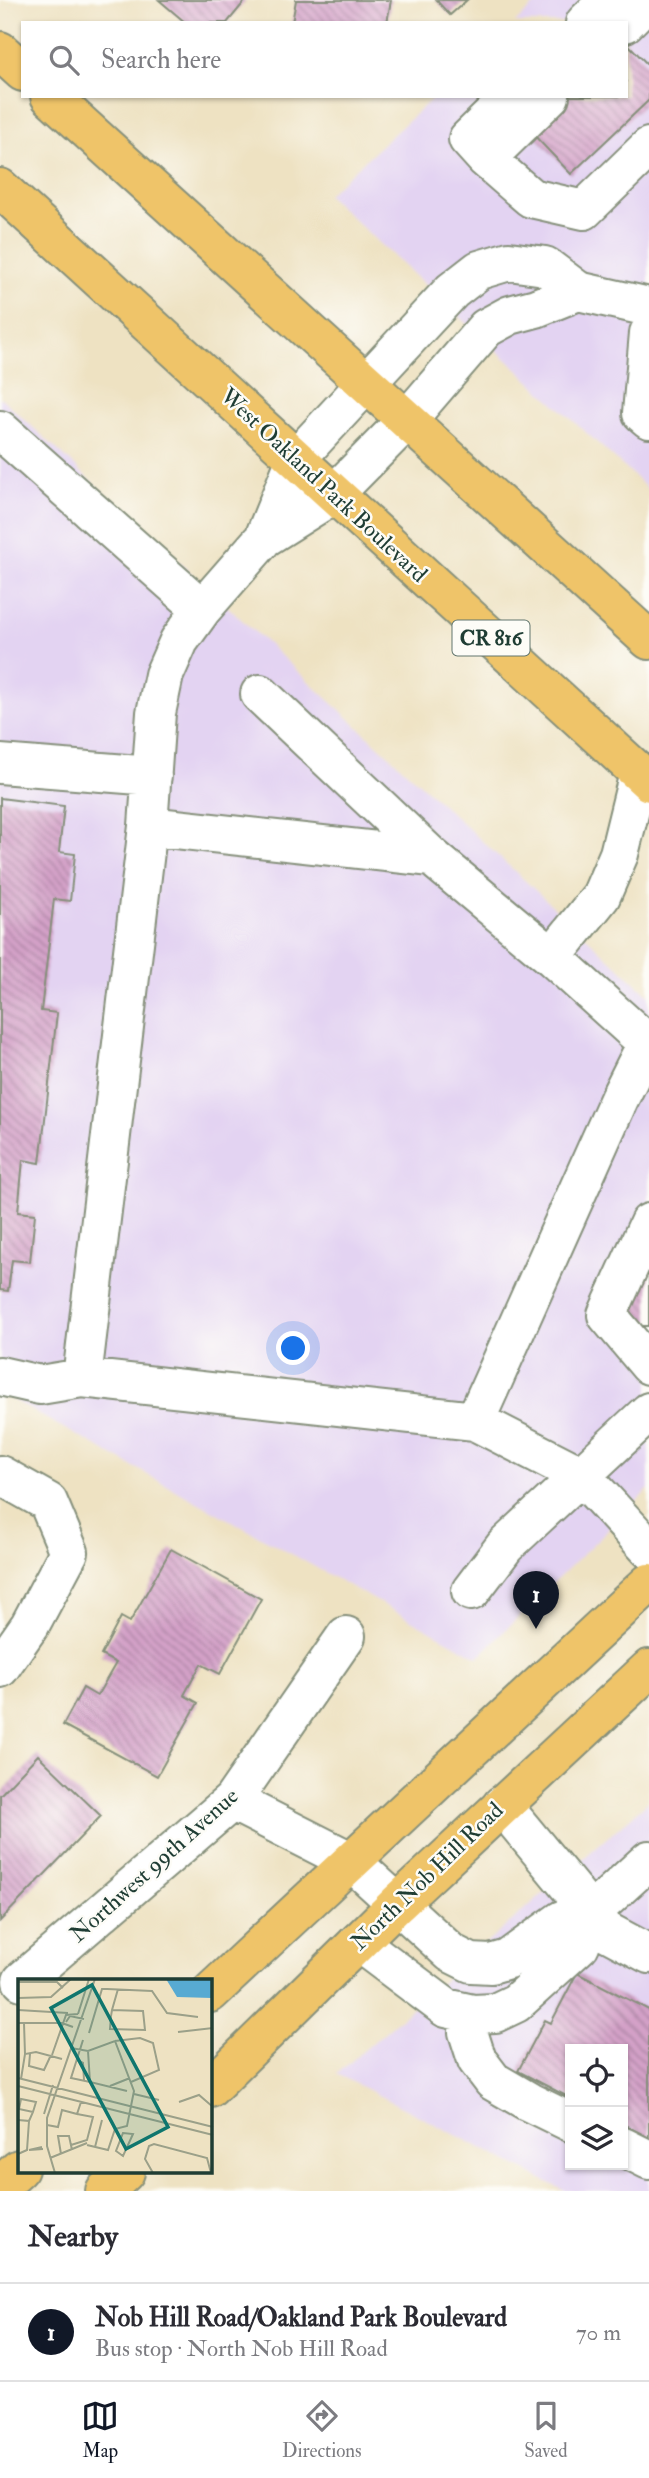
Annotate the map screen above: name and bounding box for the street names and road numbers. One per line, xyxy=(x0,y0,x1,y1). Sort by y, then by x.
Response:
street label: West Oakland Park Boulevard xyxy=(214,381,434,589)
road number: CR 816 xyxy=(452,620,530,656)
street label: Northwest 99th Avenue xyxy=(64,1781,245,1948)
street label: North Nob Hill Road xyxy=(345,1796,509,1956)

